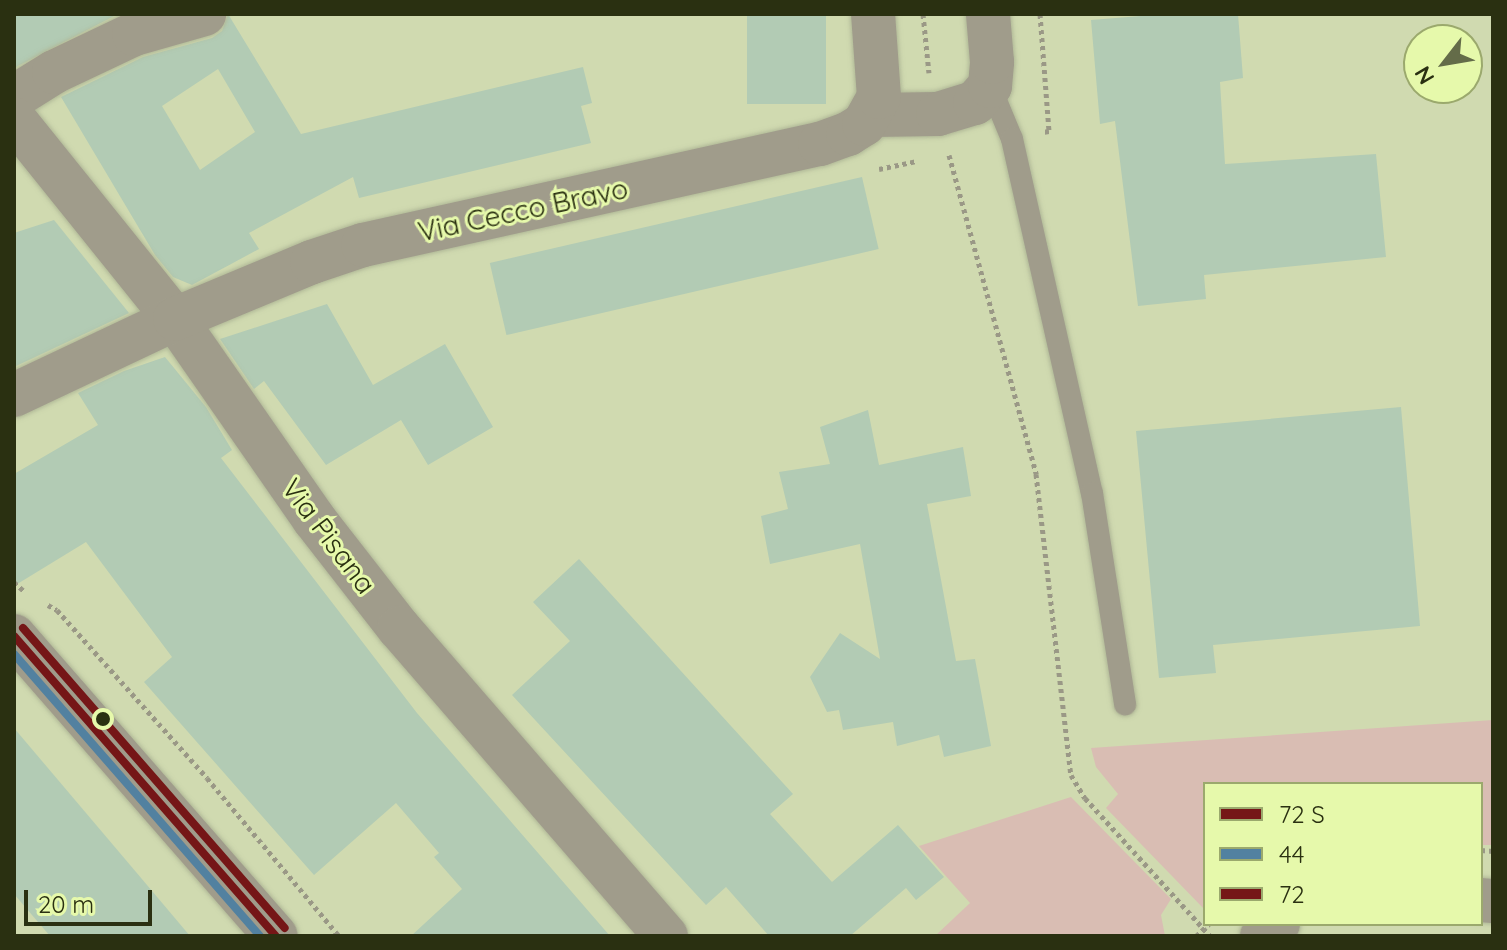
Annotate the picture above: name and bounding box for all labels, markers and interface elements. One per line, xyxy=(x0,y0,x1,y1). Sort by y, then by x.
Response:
north arrow xyxy=(1403,24,1483,104)
text: N xyxy=(1408,61,1440,89)
street label: Via Cecco Bravo xyxy=(415,171,631,249)
street label: Via Pisana xyxy=(275,472,383,600)
unlabelled marker xyxy=(95,711,111,727)
legend xyxy=(1203,782,1483,926)
text: 72 S xyxy=(1279,799,1325,829)
text: 44 xyxy=(1279,839,1304,869)
scale bar xyxy=(28,874,156,924)
text: 72 xyxy=(1279,879,1305,909)
text: 20 m xyxy=(38,889,94,919)

